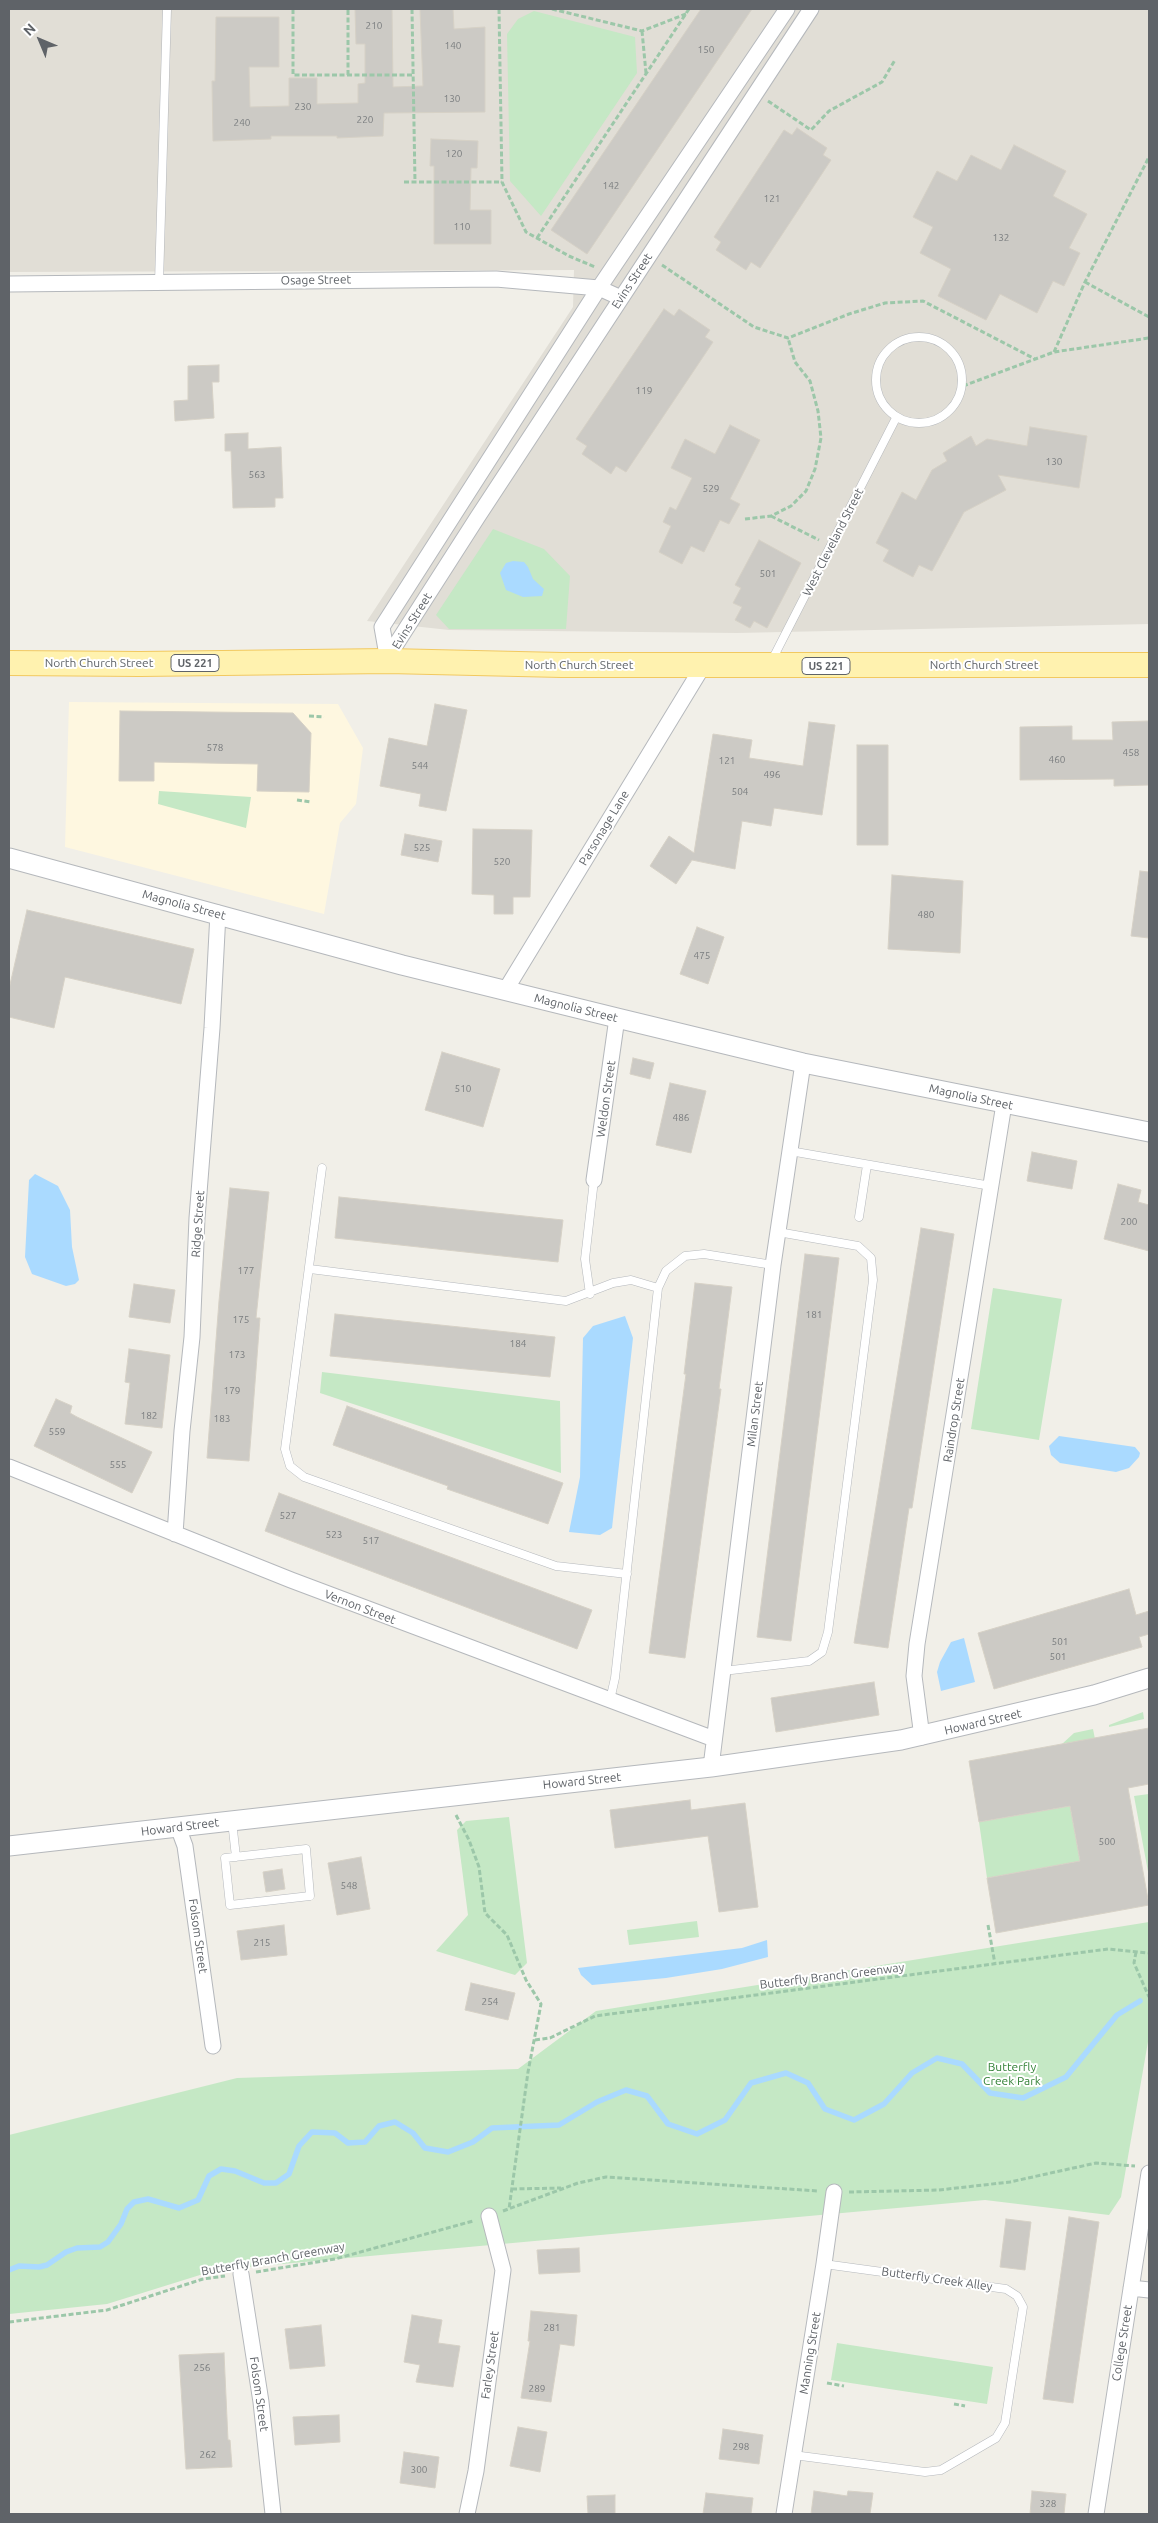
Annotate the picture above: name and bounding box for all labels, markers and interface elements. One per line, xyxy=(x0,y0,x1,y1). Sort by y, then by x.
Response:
north arrow xyxy=(15,15,65,65)
text: N xyxy=(20,20,39,39)
house number: 210 xyxy=(366,20,382,32)
house number: 140 xyxy=(445,40,461,52)
house number: 150 xyxy=(698,44,714,56)
house number: 130 xyxy=(444,93,460,105)
house number: 230 xyxy=(295,101,311,113)
house number: 220 xyxy=(357,114,373,126)
house number: 240 xyxy=(234,117,250,129)
house number: 120 xyxy=(446,148,462,160)
house number: 142 xyxy=(603,180,619,192)
house number: 121 xyxy=(764,193,780,205)
house number: 110 xyxy=(454,221,470,233)
house number: 132 xyxy=(993,232,1009,244)
street label: Evins Street xyxy=(609,250,655,312)
street label: Osage Street xyxy=(281,272,351,288)
house number: 119 xyxy=(636,385,652,397)
house number: 130 xyxy=(1046,456,1062,468)
house number: 563 xyxy=(249,469,265,481)
house number: 529 xyxy=(703,483,719,495)
street label: West Cleveland Street xyxy=(800,486,866,598)
house number: 501 xyxy=(760,568,776,580)
street label: Evins Street xyxy=(389,590,435,652)
road number: US 221 xyxy=(171,654,219,671)
street label: North Church Street xyxy=(45,656,153,670)
street label: North Church Street xyxy=(525,658,633,672)
road number: US 221 xyxy=(802,658,850,674)
street label: North Church Street xyxy=(930,658,1038,672)
house number: 578 xyxy=(207,742,223,754)
house number: 458 xyxy=(1123,747,1139,759)
house number: 460 xyxy=(1049,754,1065,766)
house number: 121 xyxy=(719,755,735,767)
house number: 544 xyxy=(412,760,428,772)
house number: 496 xyxy=(764,769,780,781)
house number: 504 xyxy=(732,786,748,798)
street label: Parsonage Lane xyxy=(576,788,632,868)
house number: 525 xyxy=(414,842,430,854)
house number: 520 xyxy=(494,856,510,868)
street label: Magnolia Street xyxy=(141,887,227,923)
house number: 480 xyxy=(918,909,934,921)
house number: 475 xyxy=(694,950,710,962)
street label: Magnolia Street xyxy=(533,991,619,1025)
street label: Weldon Street xyxy=(593,1059,619,1139)
street label: Magnolia Street xyxy=(928,1081,1014,1113)
house number: 510 xyxy=(455,1083,471,1095)
house number: 486 xyxy=(673,1112,689,1124)
street label: Ridge Street xyxy=(188,1190,208,1258)
house number: 200 xyxy=(1121,1216,1137,1228)
house number: 177 xyxy=(238,1265,254,1277)
house number: 181 xyxy=(806,1309,822,1321)
house number: 175 xyxy=(233,1314,249,1326)
house number: 184 xyxy=(510,1338,526,1350)
house number: 173 xyxy=(229,1349,245,1361)
street label: Raindrop Street xyxy=(940,1377,968,1463)
street label: Milan Street xyxy=(744,1380,766,1448)
house number: 179 xyxy=(224,1385,240,1397)
house number: 182 xyxy=(141,1410,157,1422)
house number: 183 xyxy=(214,1413,230,1425)
house number: 559 xyxy=(49,1426,65,1438)
house number: 555 xyxy=(110,1459,126,1471)
house number: 527 xyxy=(280,1510,296,1522)
house number: 523 xyxy=(326,1529,342,1541)
house number: 517 xyxy=(363,1535,379,1547)
street label: Vernon Street xyxy=(322,1587,398,1627)
house number: 501 xyxy=(1052,1636,1068,1648)
house number: 501 xyxy=(1050,1651,1066,1663)
street label: Howard Street xyxy=(943,1706,1023,1738)
street label: Howard Street xyxy=(542,1770,622,1792)
street label: Howard Street xyxy=(140,1815,220,1839)
house number: 500 xyxy=(1099,1836,1115,1848)
house number: 548 xyxy=(341,1880,357,1892)
street label: Folsom Street xyxy=(186,1898,210,1974)
house number: 215 xyxy=(254,1937,270,1949)
street label: Butterfly Branch Greenway xyxy=(759,1960,905,1992)
house number: 254 xyxy=(482,1996,498,2008)
park label: Butterfly Creek Park xyxy=(983,2060,1041,2088)
street label: Butterfly Branch Greenway xyxy=(200,2239,346,2279)
street label: Butterfly Creek Alley xyxy=(881,2264,993,2294)
street label: College Street xyxy=(1109,2304,1135,2382)
street label: Manning Street xyxy=(796,2311,824,2395)
house number: 281 xyxy=(544,2322,560,2334)
street label: Farley Street xyxy=(478,2330,502,2400)
street label: Folsom Street xyxy=(247,2356,271,2432)
house number: 256 xyxy=(194,2362,210,2374)
house number: 289 xyxy=(529,2383,545,2395)
house number: 298 xyxy=(733,2441,749,2453)
house number: 262 xyxy=(200,2449,216,2461)
house number: 300 xyxy=(411,2464,427,2476)
house number: 328 xyxy=(1040,2498,1056,2510)

